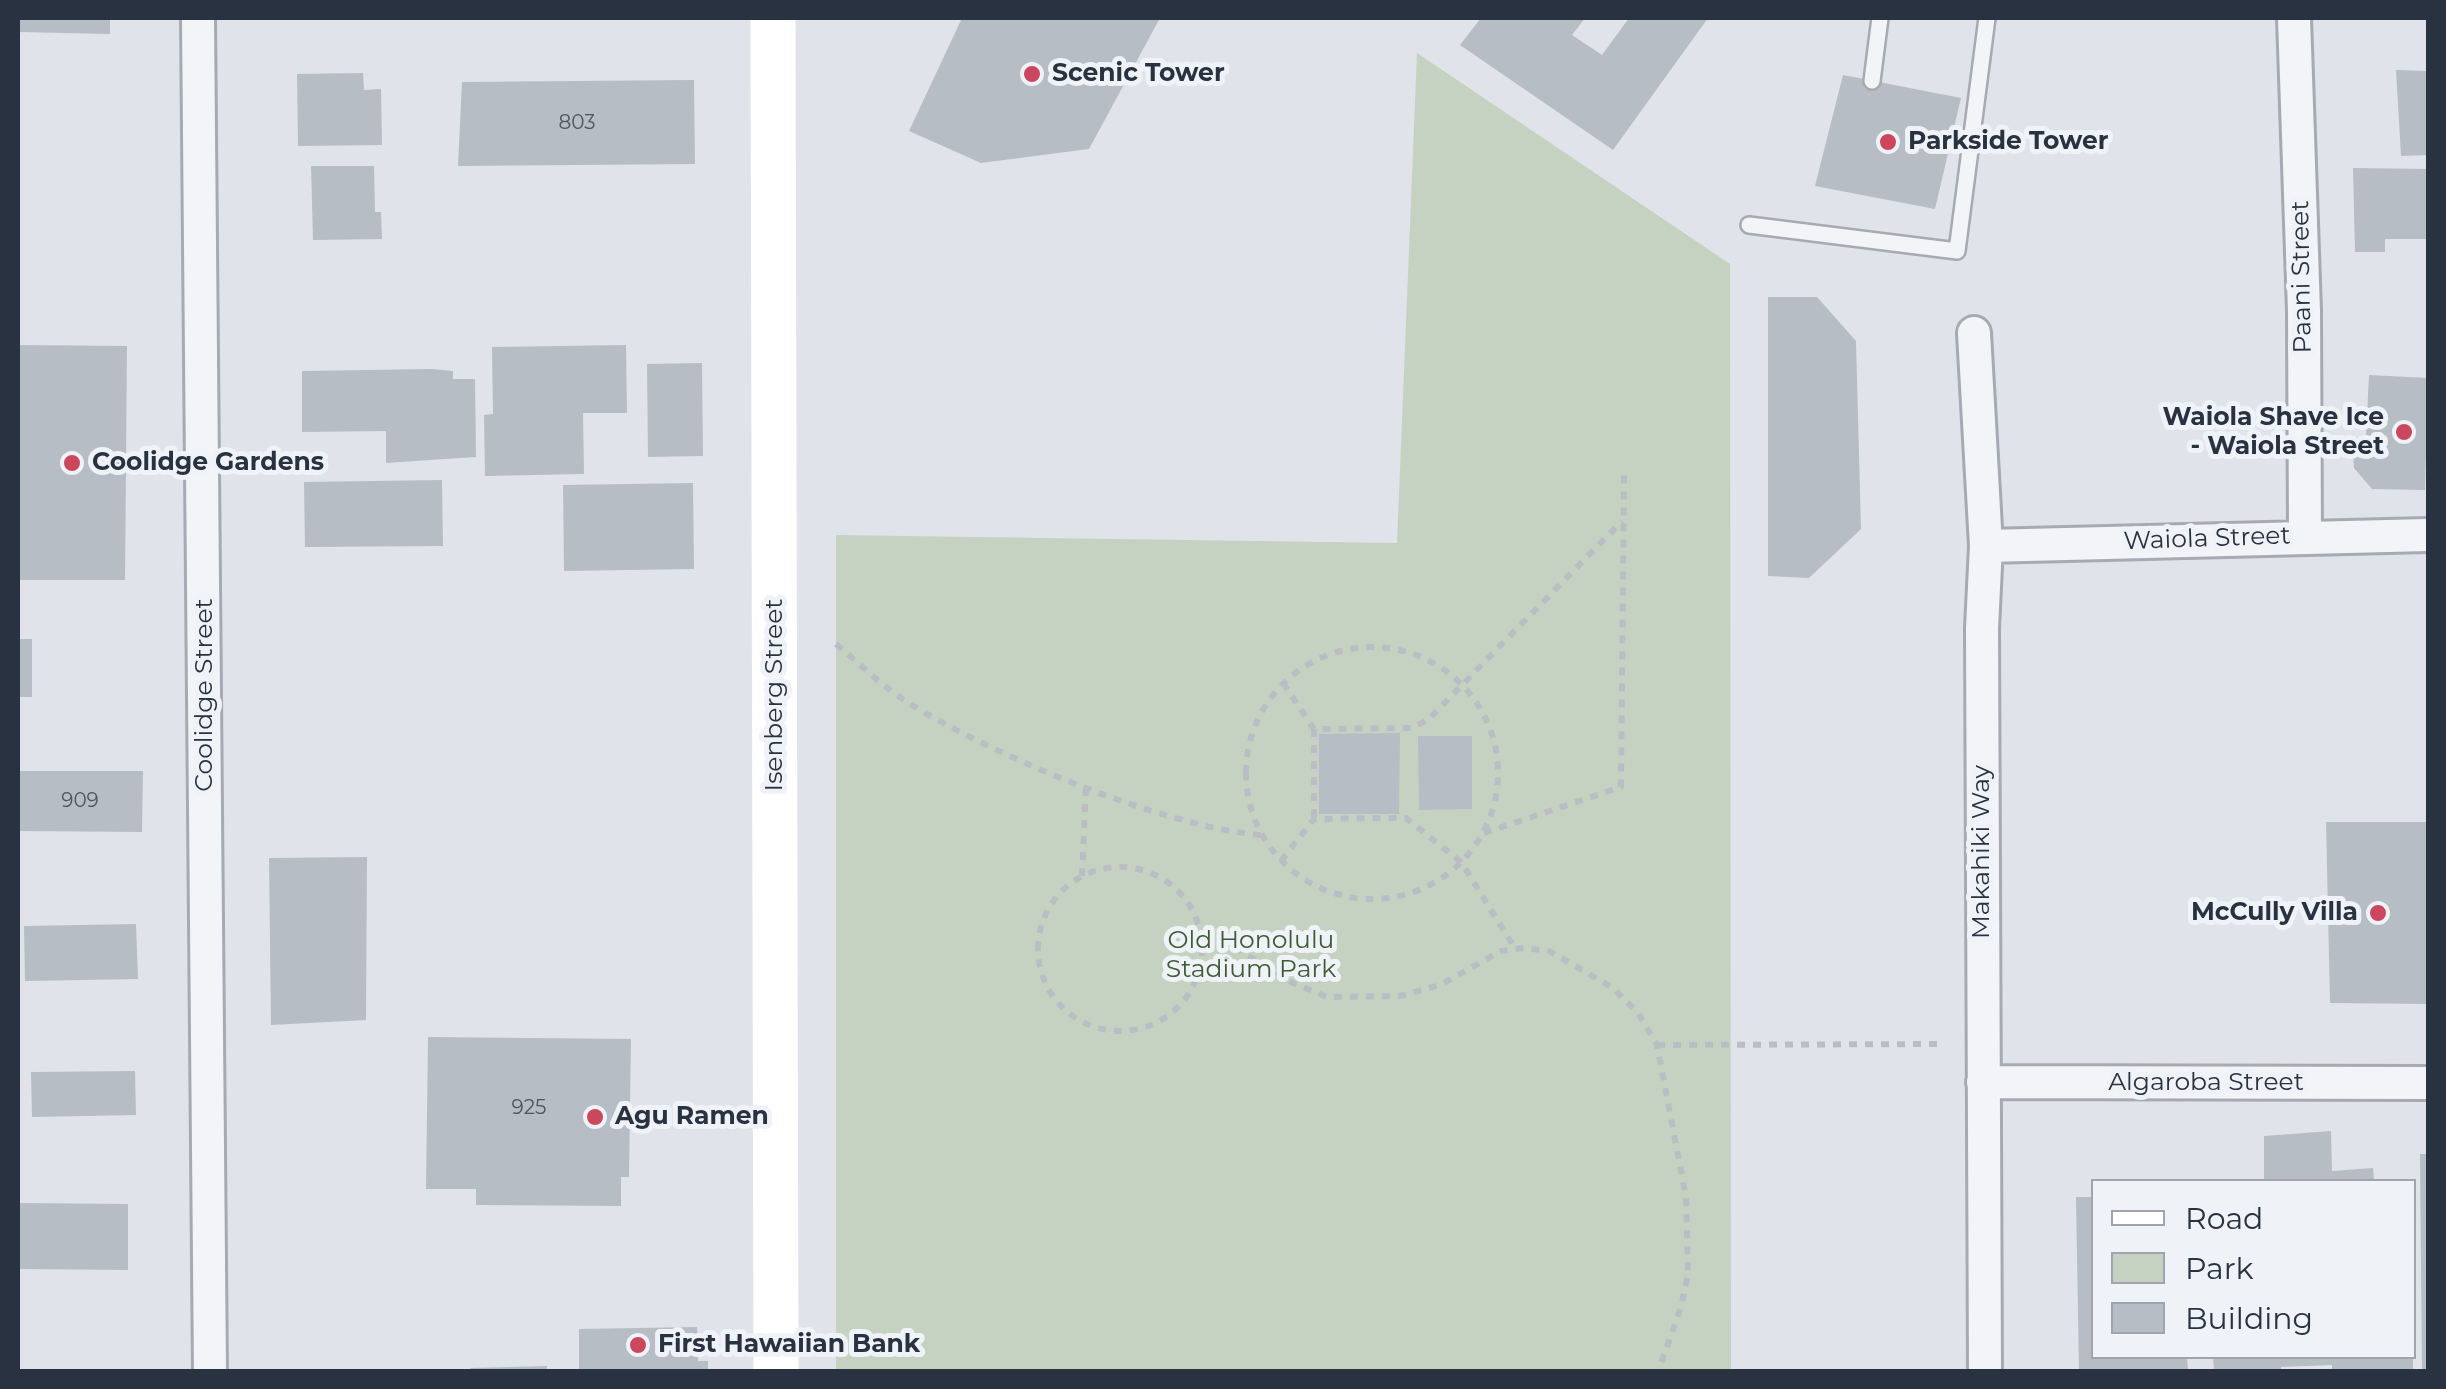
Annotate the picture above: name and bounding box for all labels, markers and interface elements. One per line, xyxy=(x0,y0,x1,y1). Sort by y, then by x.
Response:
place label: Scenic Tower xyxy=(1052,59,1225,89)
marker: Scenic Tower xyxy=(1021,63,1043,85)
house number: 803 xyxy=(558,111,596,135)
place label: Parkside Tower xyxy=(1908,127,2109,157)
marker: Parkside Tower xyxy=(1877,131,1899,153)
street label: Paani Street xyxy=(2286,200,2318,354)
place label: Waiola Shave Ice - Waiola Street xyxy=(2163,403,2384,462)
marker: Waiola Shave Ice - Waiola Street xyxy=(2393,421,2415,443)
place label: Coolidge Gardens xyxy=(92,448,324,478)
marker: Coolidge Gardens xyxy=(61,452,83,474)
street label: Waiola Street xyxy=(2123,521,2291,557)
street label: Coolidge Street xyxy=(190,598,220,792)
street label: Isenberg Street xyxy=(760,599,790,791)
street label: Makahiki Way xyxy=(1967,765,1997,939)
house number: 909 xyxy=(61,789,99,813)
place label: McCully Villa xyxy=(2191,898,2358,928)
marker: McCully Villa xyxy=(2367,902,2389,924)
park label: Old Honolulu Stadium Park xyxy=(1166,926,1336,985)
street label: Algaroba Street xyxy=(2108,1068,2304,1098)
house number: 925 xyxy=(512,1096,546,1120)
place label: Agu Ramen xyxy=(615,1102,769,1132)
marker: Agu Ramen xyxy=(584,1106,606,1128)
legend xyxy=(2091,1179,2416,1359)
text: Road xyxy=(2185,1200,2263,1237)
text: Park xyxy=(2185,1250,2254,1287)
text: Building xyxy=(2185,1300,2313,1337)
place label: First Hawaiian Bank xyxy=(658,1330,920,1360)
marker: First Hawaiian Bank xyxy=(627,1334,649,1356)

